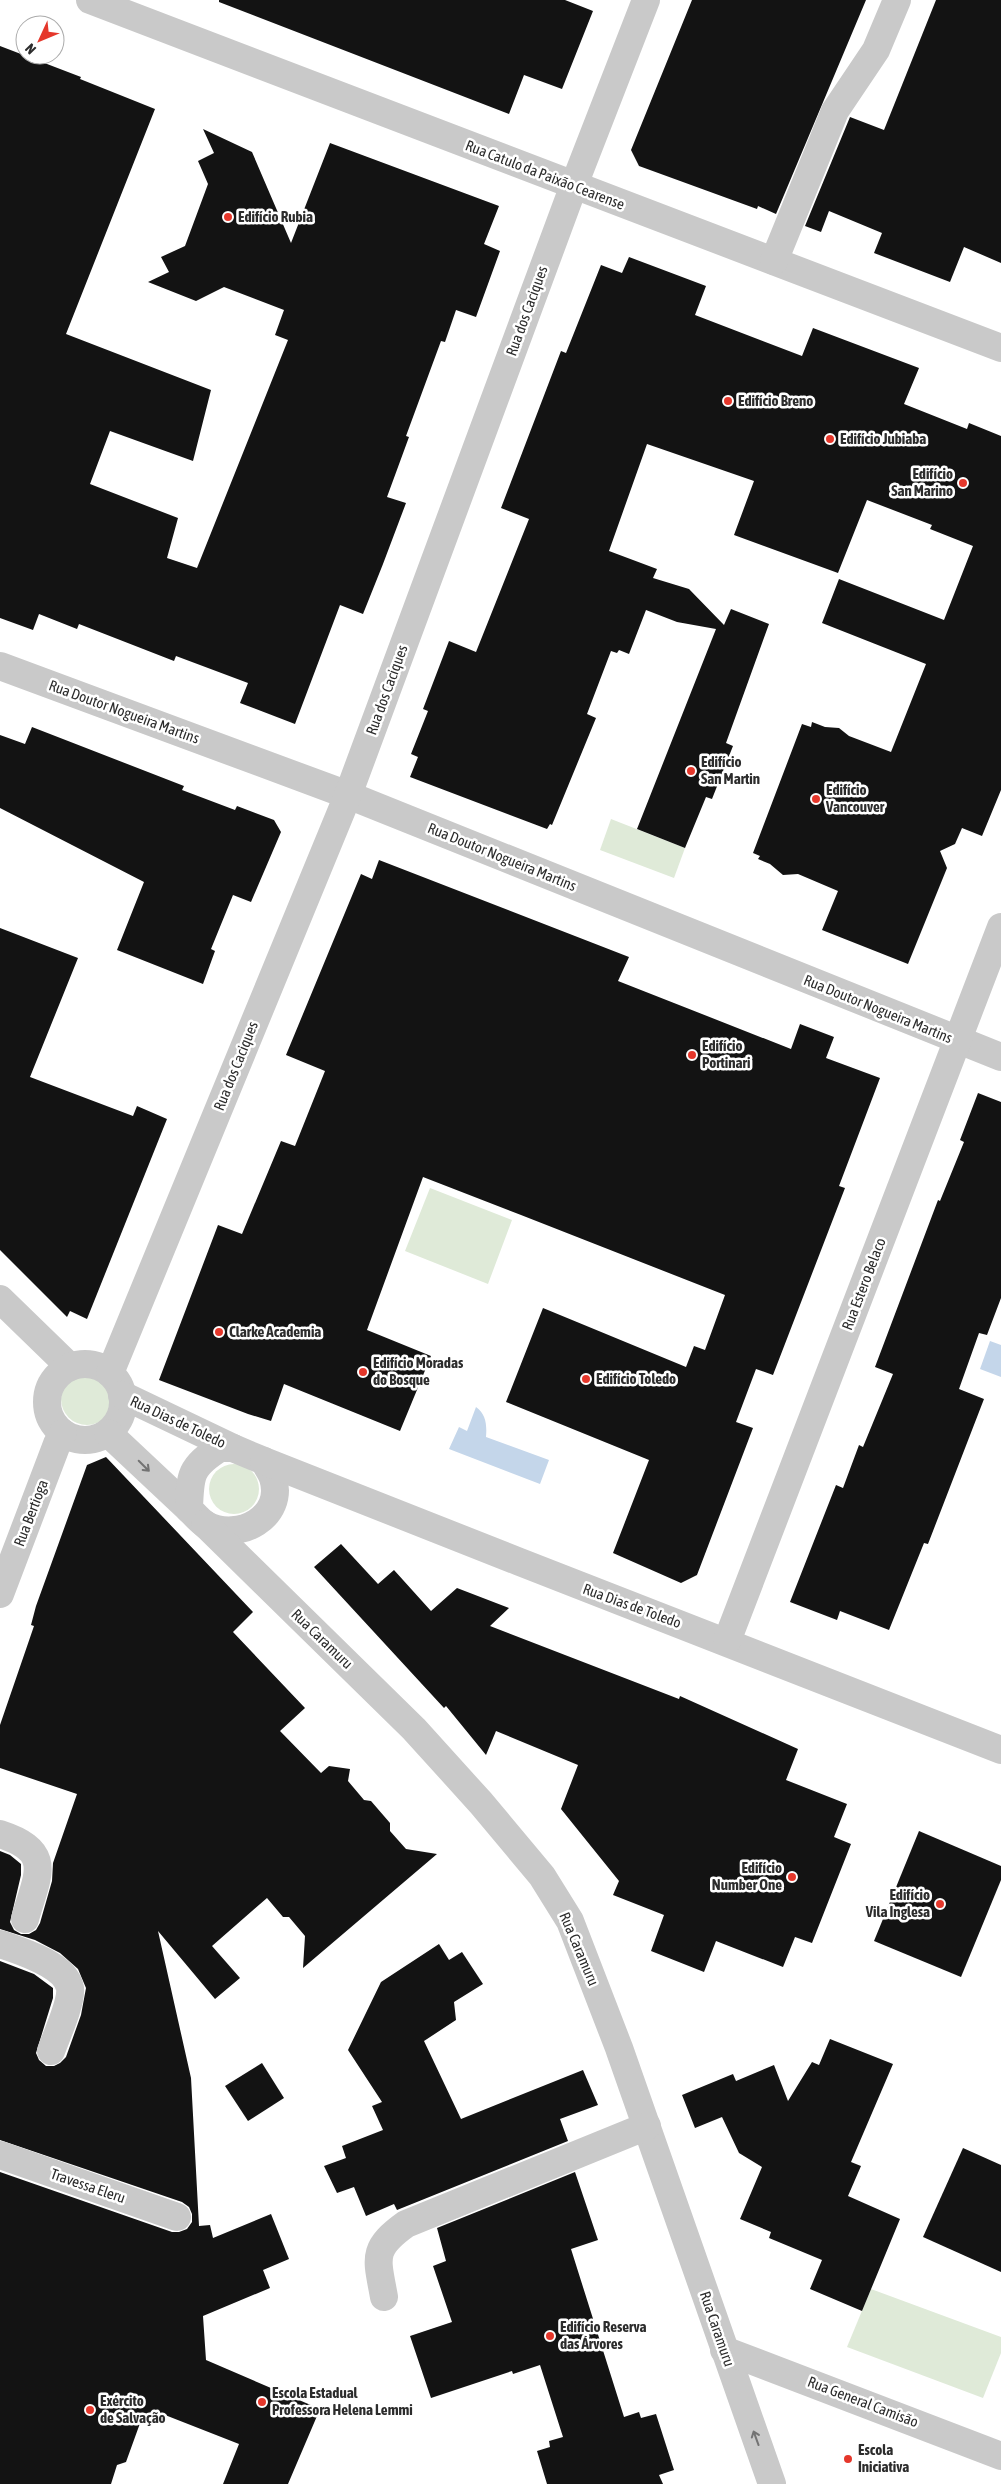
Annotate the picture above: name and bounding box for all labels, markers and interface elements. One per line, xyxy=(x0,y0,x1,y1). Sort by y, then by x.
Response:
north arrow xyxy=(15,15,65,65)
text: N xyxy=(22,41,39,58)
street label: Rua Catulo da Paixão Cearense xyxy=(463,136,627,213)
place label: Edifício Rubia xyxy=(238,208,313,225)
marker: Edifício Rubia xyxy=(222,211,234,223)
street label: Rua dos Caciques xyxy=(502,264,551,358)
place label: Edifício Breno xyxy=(738,392,813,409)
marker: Edifício Breno xyxy=(722,395,734,407)
place label: Edifício Jubiaba xyxy=(840,430,926,447)
marker: Edifício Jubiaba xyxy=(824,433,836,445)
place label: Edifício San Marino xyxy=(891,465,953,499)
marker: Edifício San Marino xyxy=(957,477,969,489)
street label: Rua dos Caciques xyxy=(362,643,411,737)
street label: Rua Doutor Nogueira Martins xyxy=(47,676,202,747)
place label: Edifício San Martin xyxy=(701,753,760,787)
marker: Edifício San Martin xyxy=(685,765,697,777)
place label: Edifício Vancouver xyxy=(825,781,885,815)
marker: Edifício Vancouver xyxy=(810,793,822,805)
street label: Rua Doutor Nogueira Martins xyxy=(425,819,579,894)
street label: Rua Doutor Nogueira Martins xyxy=(801,971,955,1046)
street label: Rua dos Caciques xyxy=(210,1019,261,1113)
place label: Edifício Portinari xyxy=(702,1037,750,1071)
marker: Edifício Portinari xyxy=(686,1049,698,1061)
street label: Rua Estero Belaco xyxy=(838,1235,889,1332)
place label: Clarke Academia xyxy=(229,1323,321,1340)
marker: Clarke Academia xyxy=(213,1326,225,1338)
place label: Edifício Moradas do Bosque xyxy=(373,1354,464,1388)
marker: Edifício Moradas do Bosque xyxy=(357,1366,369,1378)
place label: Edifício Toledo xyxy=(596,1370,676,1387)
marker: Edifício Toledo xyxy=(580,1373,592,1385)
street label: Rua Dias de Toledo xyxy=(128,1392,229,1451)
one-way arrow xyxy=(138,1460,151,1472)
street label: Rua Bertioga xyxy=(10,1477,51,1549)
street label: Rua Dias de Toledo xyxy=(581,1580,684,1631)
street label: Rua Caramuru xyxy=(288,1605,356,1672)
place label: Edifício Number One xyxy=(712,1859,782,1893)
marker: Edifício Number One xyxy=(786,1871,798,1883)
place label: Edifício Vila Inglesa xyxy=(865,1886,930,1920)
marker: Edifício Vila Inglesa xyxy=(934,1898,946,1910)
street label: Rua Caramuru xyxy=(556,1909,603,1988)
street label: Travessa Eleru xyxy=(49,2165,128,2206)
street label: Rua Caramuru xyxy=(697,2289,738,2369)
place label: Edifício Reserva das Árvores xyxy=(560,2318,647,2352)
marker: Edifício Reserva das Árvores xyxy=(544,2330,556,2342)
street label: Rua General Camisão xyxy=(805,2373,921,2430)
place label: Escola Estadual Professora Helena Lemmi xyxy=(272,2384,413,2418)
place label: Exército de Salvação xyxy=(100,2392,166,2426)
marker: Escola Estadual Professora Helena Lemmi xyxy=(256,2396,268,2408)
marker: Exército de Salvação xyxy=(84,2404,96,2416)
one-way arrow xyxy=(751,2431,760,2446)
place label: Escola Iniciativa xyxy=(858,2441,909,2475)
marker: Escola Iniciativa xyxy=(842,2453,854,2465)

